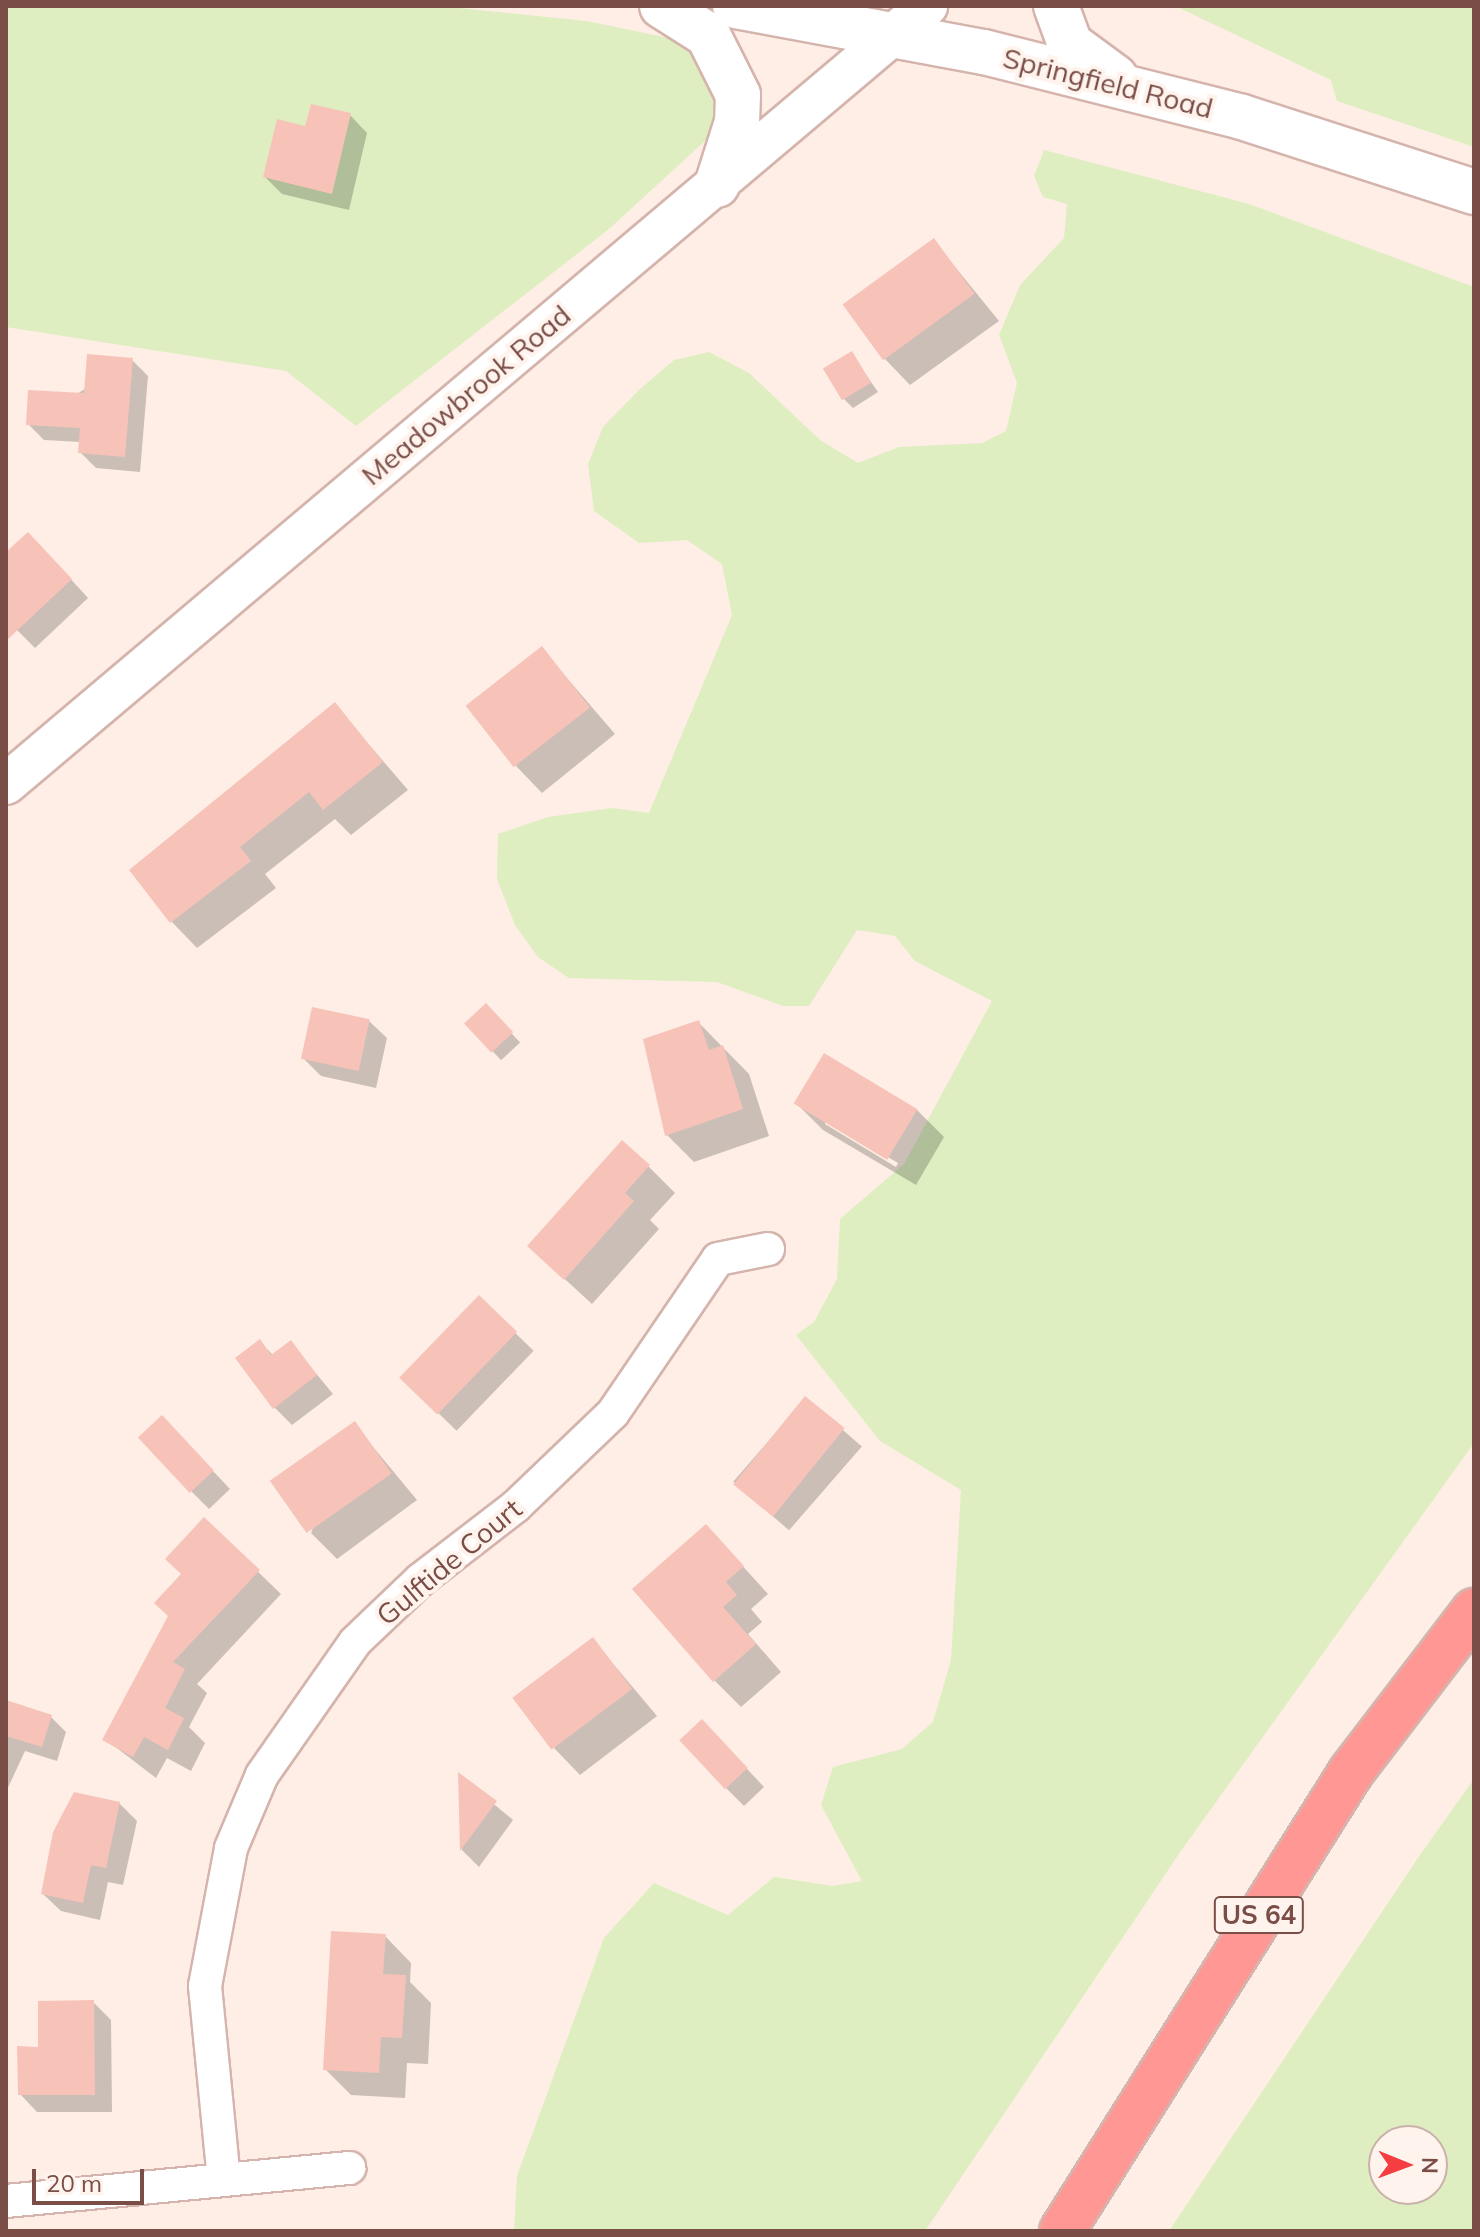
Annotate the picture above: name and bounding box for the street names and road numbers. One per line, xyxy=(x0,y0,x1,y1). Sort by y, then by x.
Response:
street label: Springfield Road xyxy=(1000,41,1216,125)
street label: Meadowbrook Road xyxy=(355,298,577,492)
street label: Gulftide Court xyxy=(370,1492,528,1632)
road number: US 64 xyxy=(1213,1893,1305,1937)

